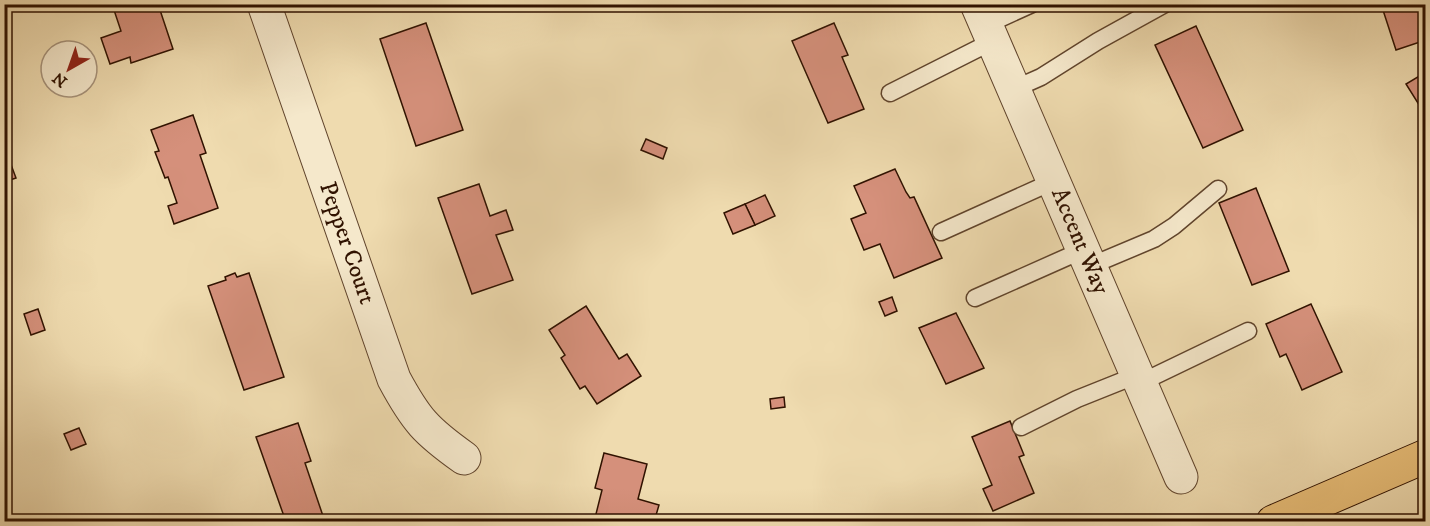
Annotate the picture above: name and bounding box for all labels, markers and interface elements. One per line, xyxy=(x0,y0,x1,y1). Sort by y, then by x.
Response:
north arrow xyxy=(39,39,99,99)
text: N xyxy=(49,68,71,92)
street label: Pepper Court xyxy=(312,178,382,308)
street label: Accent Way xyxy=(1044,183,1116,299)

